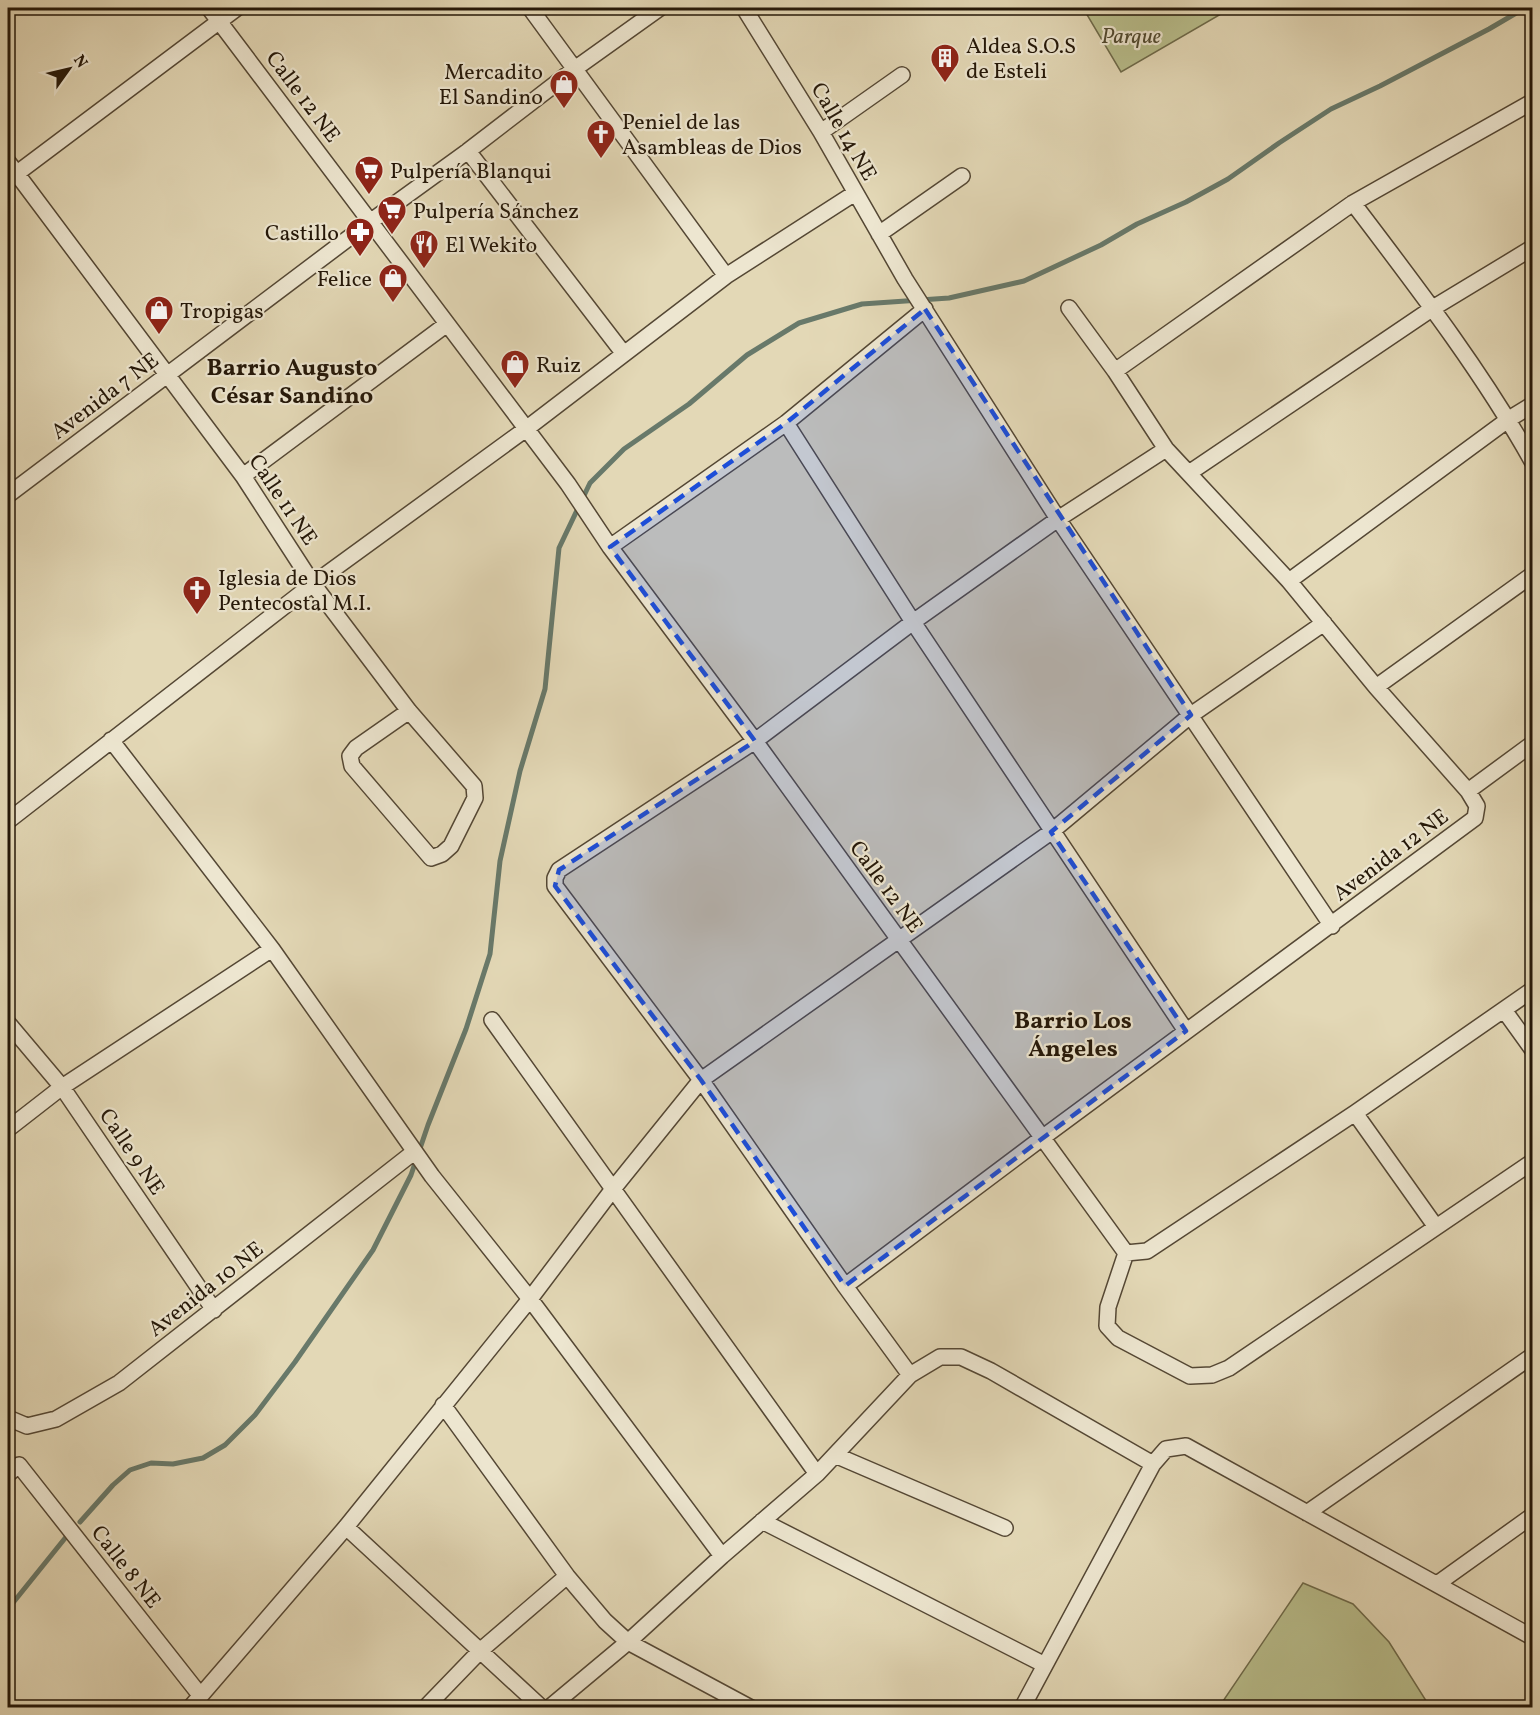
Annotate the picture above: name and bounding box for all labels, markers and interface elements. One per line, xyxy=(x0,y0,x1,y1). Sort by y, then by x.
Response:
park label: Parque xyxy=(1101,22,1161,53)
place label: Aldea S.O.S de Esteli xyxy=(966,32,1076,88)
north arrow xyxy=(39,39,99,99)
building icon: Aldea S.O.S de Esteli xyxy=(929,42,961,84)
street label: Calle 12 NE xyxy=(257,45,347,150)
text: N xyxy=(67,51,92,73)
place label: Mercadito El Sandino xyxy=(439,58,543,114)
shop icon: Mercadito El Sandino xyxy=(548,68,580,110)
street label: Calle 14 NE xyxy=(802,77,883,187)
place label: Peniel de las Asambleas de Dios xyxy=(622,108,802,164)
church icon: Peniel de las Asambleas de Dios xyxy=(585,118,617,160)
supermarket icon: Pulpería Blanqui xyxy=(353,154,385,196)
place label: Pulpería Blanqui xyxy=(390,157,551,188)
supermarket icon: Pulpería Sánchez xyxy=(376,194,408,236)
place label: Pulpería Sánchez xyxy=(413,197,579,228)
pharmacy icon: Castillo xyxy=(344,216,376,258)
place label: Castillo xyxy=(265,219,339,250)
restaurant icon: El Wekito xyxy=(408,228,440,270)
place label: El Wekito xyxy=(445,231,537,262)
shop icon: Felice xyxy=(377,262,409,304)
place label: Felice xyxy=(317,265,372,296)
shop icon: Tropigas xyxy=(143,294,175,336)
place label: Tropigas xyxy=(180,297,264,328)
street label: Avenida 7 NE xyxy=(45,346,166,448)
shop icon: Ruiz xyxy=(499,348,531,390)
place label: Ruiz xyxy=(536,351,581,382)
district label: Barrio Augusto César Sandino xyxy=(207,352,377,414)
street label: Calle 11 NE xyxy=(240,448,324,552)
place label: Iglesia de Dios Pentecostal M.I. xyxy=(218,564,371,620)
church icon: Iglesia de Dios Pentecostal M.I. xyxy=(181,574,213,616)
street label: Avenida 12 NE xyxy=(1327,802,1456,910)
street label: Calle 12 NE xyxy=(841,835,929,940)
district label: Barrio Los Ángeles xyxy=(1014,1005,1132,1067)
street label: Calle 9 NE xyxy=(90,1103,171,1202)
street label: Avenida 10 NE xyxy=(142,1235,271,1345)
street label: Calle 8 NE xyxy=(83,1519,168,1616)

